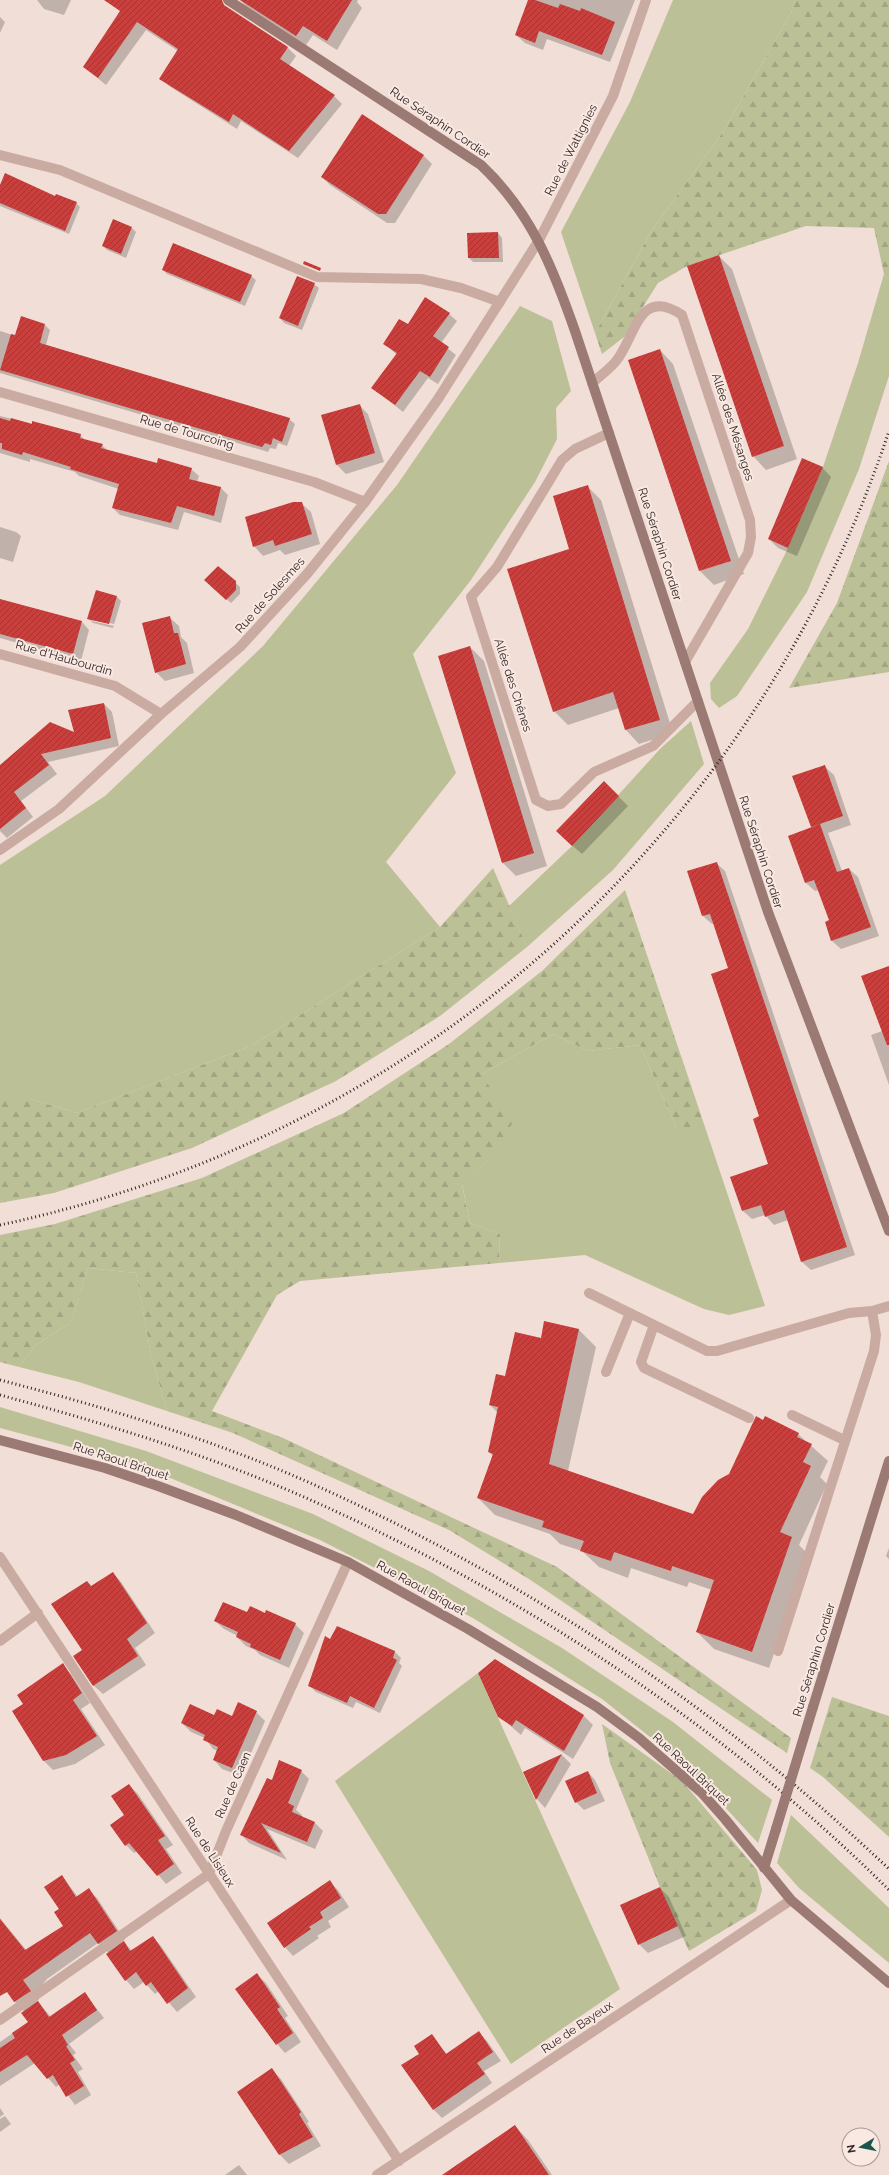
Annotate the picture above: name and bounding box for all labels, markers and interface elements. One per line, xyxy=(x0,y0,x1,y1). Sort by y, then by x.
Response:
street label: Rue Séraphin Cordier xyxy=(387,84,493,162)
street label: Rue de Wattignies xyxy=(542,102,600,198)
street label: Allée des Mésanges xyxy=(709,371,757,483)
street label: Rue de Tourcoing xyxy=(138,412,236,452)
street label: Rue Séraphin Cordier xyxy=(635,486,685,603)
street label: Rue de Solesmes xyxy=(232,554,308,636)
street label: Rue d'Haubourdin xyxy=(14,637,114,679)
street label: Allée des Chênes xyxy=(491,637,535,734)
street label: Rue Séraphin Cordier xyxy=(736,794,786,911)
street label: Rue Raoul Briquet xyxy=(71,1439,171,1483)
street label: Rue Raoul Briquet xyxy=(374,1558,468,1618)
street label: Rue Séraphin Cordier xyxy=(790,1601,838,1718)
street label: Rue Raoul Briquet xyxy=(650,1730,732,1808)
street label: Rue de Caen xyxy=(212,1750,254,1820)
street label: Rue de Lisieux xyxy=(182,1814,238,1890)
street label: Rue de Bayeux xyxy=(539,1998,615,2056)
north arrow xyxy=(841,2127,881,2167)
text: N xyxy=(845,2143,859,2154)

